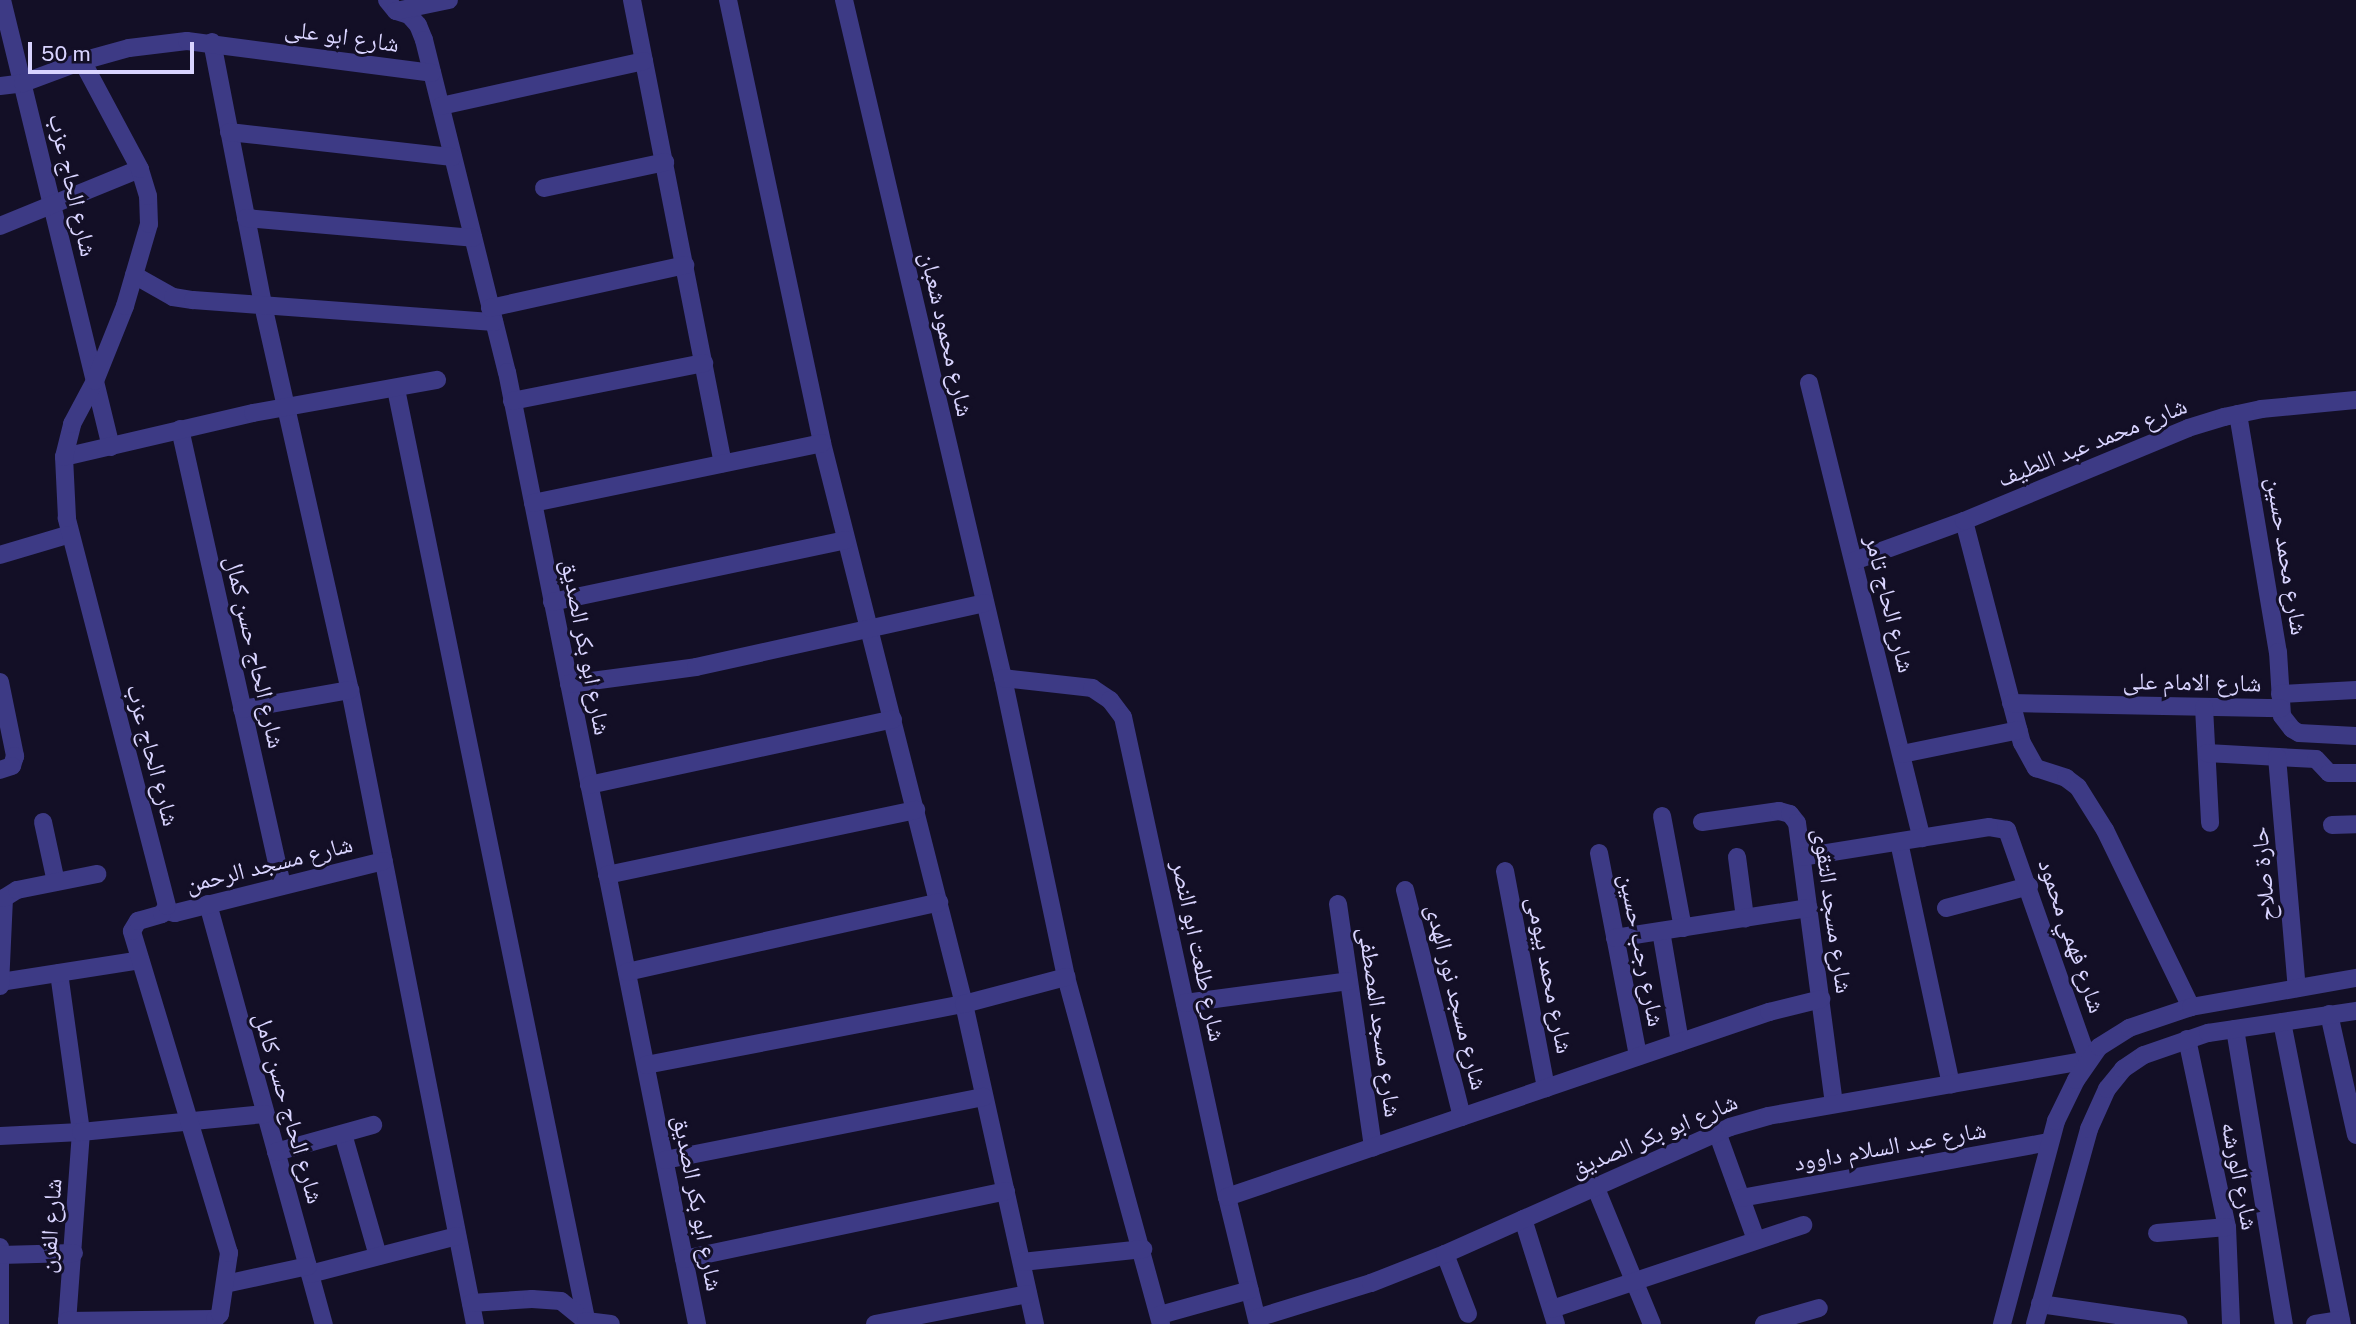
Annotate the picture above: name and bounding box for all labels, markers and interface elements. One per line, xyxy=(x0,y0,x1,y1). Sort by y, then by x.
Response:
street label: شارع ابو على xyxy=(283,14,401,58)
scale bar xyxy=(32,28,198,72)
text: 50 m xyxy=(41,41,91,66)
street label: شارع الحاج عزب xyxy=(43,111,103,259)
street label: شارع محمود شعبان xyxy=(914,249,980,419)
street label: شارع محمد عبد اللطيف xyxy=(1993,391,2191,493)
street label: شارع محمد حسين xyxy=(2260,475,2314,637)
street label: شارع الحاج تامر xyxy=(1859,532,1921,676)
street label: شارع الحاج حسن كمال xyxy=(219,553,291,751)
street label: شارع ابو بكر الصديق xyxy=(555,557,617,737)
street label: شارع الامام على xyxy=(2122,666,2262,698)
street label: شارع الحاج عزب xyxy=(120,681,186,829)
street label: حارة صلاح xyxy=(2245,825,2281,923)
street label: شارع مسجد التقوى xyxy=(1807,827,1859,995)
street label: شارع مسجد الرحمن xyxy=(182,829,356,899)
street label: شارع فهمي محمود xyxy=(2032,855,2112,1017)
street label: شارع طلعت ابو النصر xyxy=(1166,858,1232,1044)
street label: شارع رجب حسين xyxy=(1613,871,1671,1029)
street label: شارع محمد بيومى xyxy=(1521,894,1579,1056)
street label: شارع مسجد نور الهدى xyxy=(1420,901,1494,1093)
street label: شارع مسجد المصطفى xyxy=(1352,925,1408,1119)
street label: شارع الحاج حسن كامل xyxy=(248,1009,330,1207)
street label: شارع ابو بكر الصديق xyxy=(1566,1087,1742,1183)
street label: شارع ابو بكر الصديق xyxy=(667,1113,729,1293)
street label: شارع عبد السلام داوود xyxy=(1792,1115,1988,1177)
street label: شارع الورشه xyxy=(2215,1120,2265,1232)
street label: شارع الفرن xyxy=(32,1177,68,1275)

